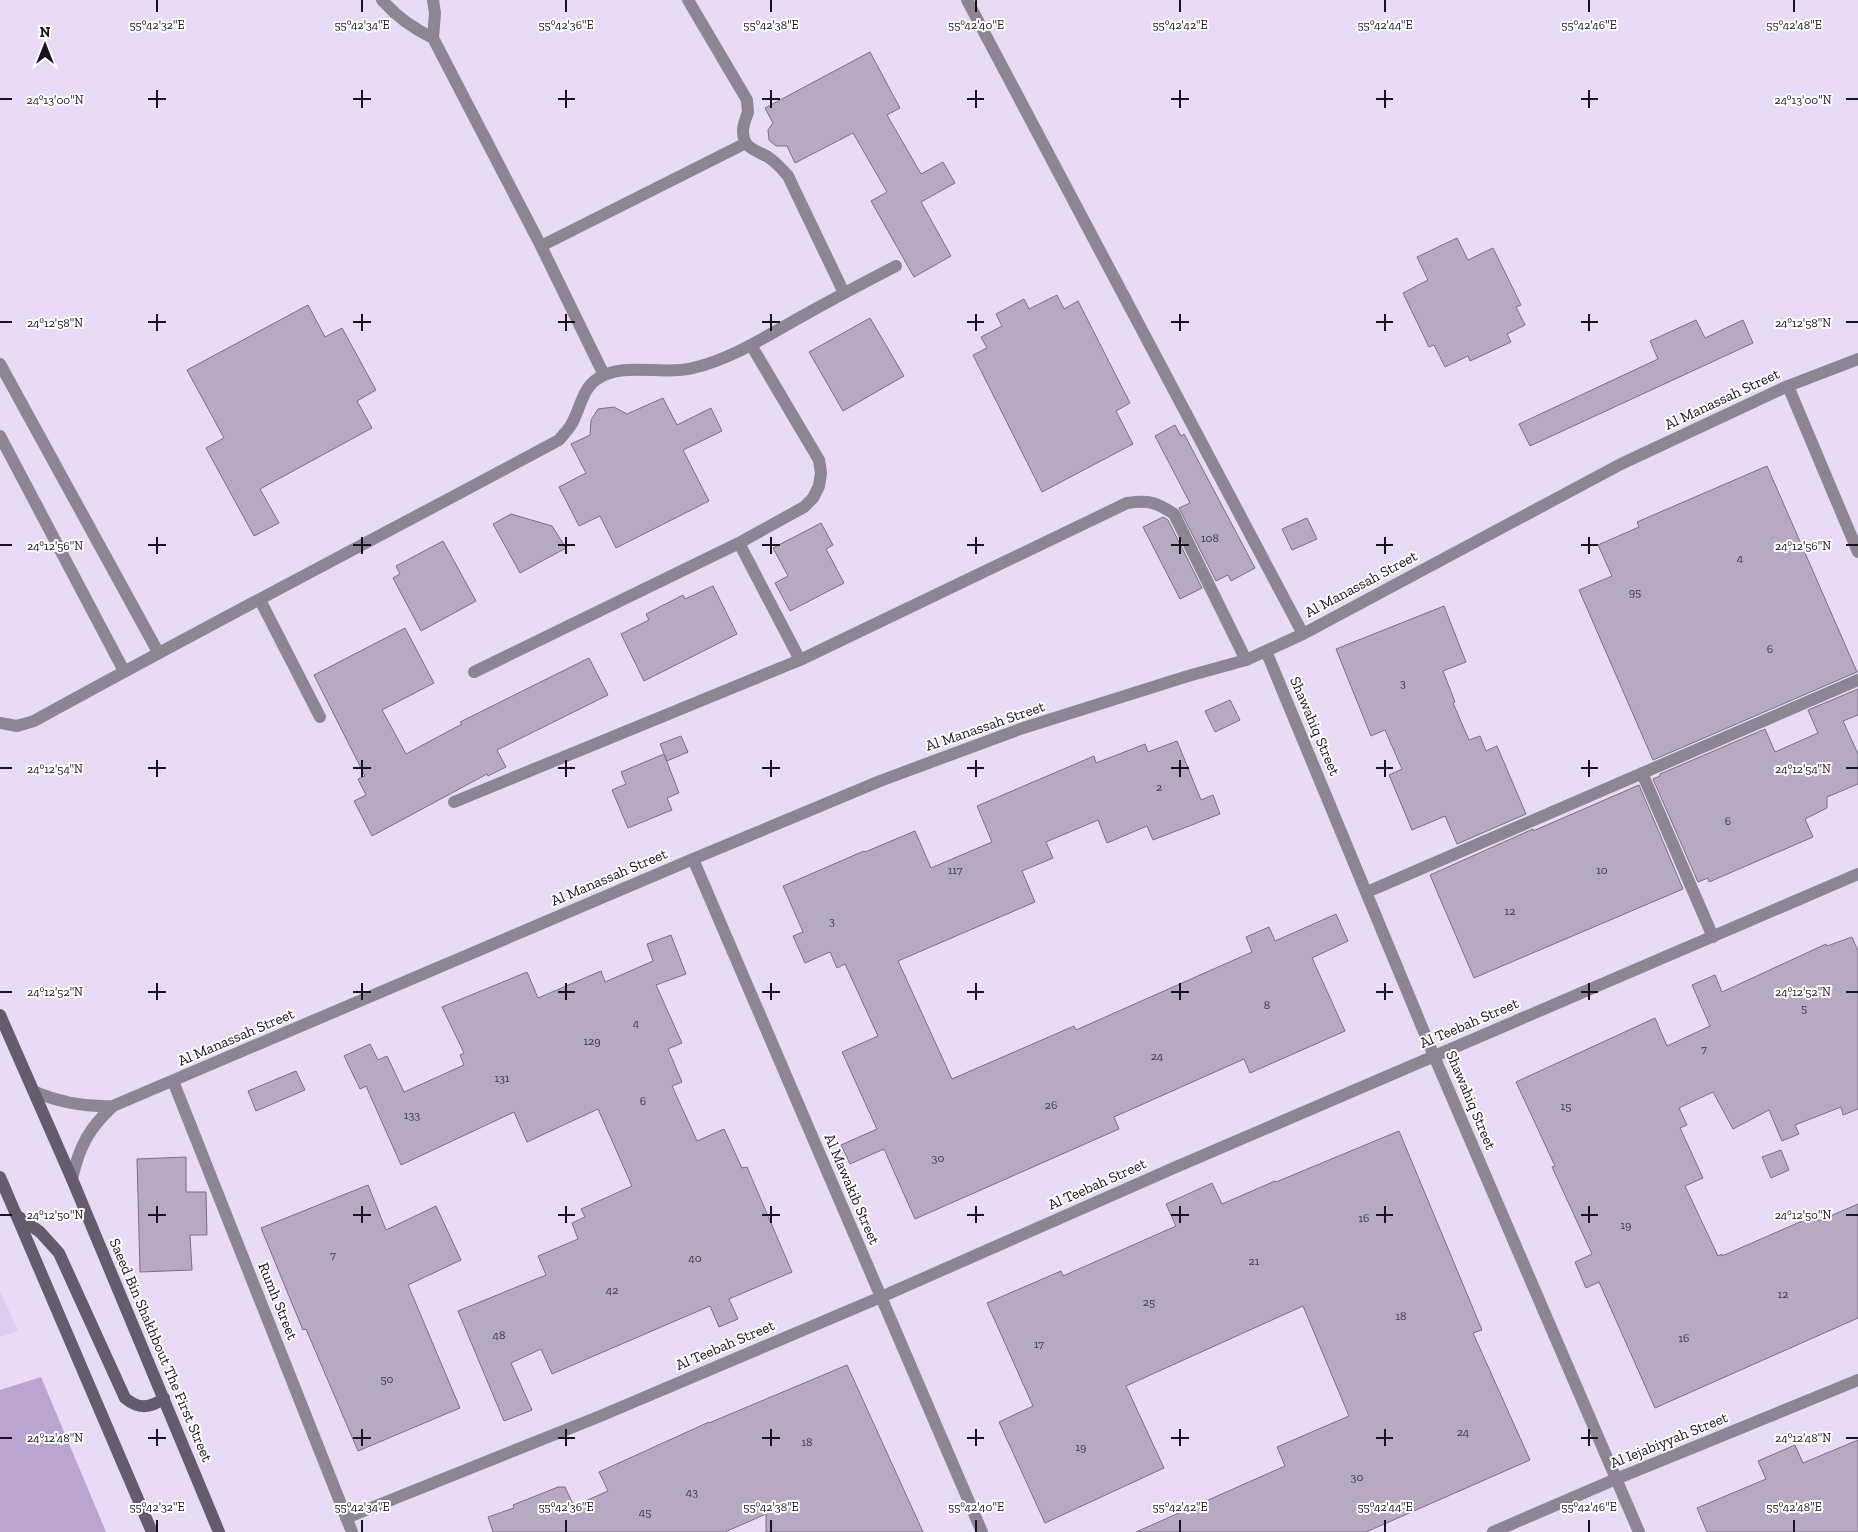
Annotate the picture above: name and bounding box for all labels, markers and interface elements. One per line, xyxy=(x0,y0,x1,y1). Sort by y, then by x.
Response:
text: 55°42'32"E xyxy=(129,18,185,32)
text: 55°42'34"E xyxy=(334,18,390,32)
text: 55°42'36"E xyxy=(538,18,594,32)
text: 55°42'38"E xyxy=(743,18,799,32)
text: 55°42'40"E xyxy=(948,18,1004,32)
text: 55°42'42"E xyxy=(1152,18,1208,32)
text: 55°42'44"E xyxy=(1357,18,1413,32)
text: 55°42'46"E xyxy=(1561,18,1617,32)
text: 55°42'48"E xyxy=(1766,18,1822,32)
north arrow xyxy=(20,20,70,70)
text: N xyxy=(40,24,51,41)
text: 24°13'00"N xyxy=(26,93,84,107)
text: 24°13'00"N xyxy=(1774,93,1832,107)
text: 24°12'58"N xyxy=(27,316,83,330)
text: 24°12'58"N xyxy=(1775,316,1831,330)
street label: Al Manassah Street xyxy=(1662,364,1783,434)
house number: 108 xyxy=(1201,531,1219,545)
text: 24°12'56"N xyxy=(27,539,83,553)
text: 24°12'56"N xyxy=(1775,539,1831,553)
street label: Al Manassah Street xyxy=(1302,547,1421,621)
house number: 4 xyxy=(1737,551,1744,565)
house number: 95 xyxy=(1629,585,1641,599)
house number: 6 xyxy=(1767,642,1773,656)
street label: Shawahiq Street xyxy=(1286,674,1344,779)
house number: 3 xyxy=(1400,676,1406,690)
street label: Al Manassah Street xyxy=(923,697,1047,755)
text: 24°12'54"N xyxy=(27,762,83,776)
text: 24°12'54"N xyxy=(1775,762,1831,776)
house number: 2 xyxy=(1156,780,1162,794)
house number: 6 xyxy=(1725,814,1731,828)
street label: Al Manassah Street xyxy=(548,844,670,910)
house number: 117 xyxy=(948,863,963,877)
house number: 10 xyxy=(1596,863,1608,877)
house number: 12 xyxy=(1505,904,1515,918)
house number: 3 xyxy=(829,914,835,928)
text: 24°12'52"N xyxy=(27,985,83,999)
text: 24°12'52"N xyxy=(1775,985,1831,999)
street label: Al Teebah Street xyxy=(1417,994,1522,1052)
house number: 8 xyxy=(1264,998,1270,1012)
house number: 5 xyxy=(1801,1001,1807,1015)
street label: Al Manassah Street xyxy=(175,1004,297,1070)
house number: 4 xyxy=(633,1016,640,1030)
house number: 129 xyxy=(583,1034,601,1048)
house number: 7 xyxy=(1701,1042,1707,1056)
street label: Shawahiq Street xyxy=(1442,1048,1500,1153)
house number: 24 xyxy=(1151,1049,1164,1063)
house number: 131 xyxy=(494,1071,510,1085)
house number: 6 xyxy=(640,1094,646,1108)
house number: 26 xyxy=(1045,1098,1057,1112)
house number: 15 xyxy=(1561,1099,1571,1113)
house number: 133 xyxy=(404,1108,420,1122)
street label: Al Mawakib Street xyxy=(820,1131,884,1248)
house number: 30 xyxy=(932,1151,944,1165)
street label: Al Teebah Street xyxy=(1045,1154,1149,1214)
text: 24°12'50"N xyxy=(27,1208,83,1222)
text: 24°12'50"N xyxy=(1775,1208,1831,1222)
house number: 16 xyxy=(1359,1211,1370,1225)
house number: 19 xyxy=(1621,1218,1632,1232)
street label: Saeed Bin Shakhbout The First Street xyxy=(106,1236,217,1465)
house number: 7 xyxy=(330,1248,336,1262)
house number: 40 xyxy=(688,1251,702,1265)
house number: 21 xyxy=(1249,1254,1260,1268)
street label: Rumh Street xyxy=(254,1260,302,1343)
house number: 42 xyxy=(606,1283,618,1297)
house number: 12 xyxy=(1778,1287,1788,1301)
house number: 25 xyxy=(1143,1295,1155,1309)
house number: 18 xyxy=(1395,1309,1407,1323)
street label: Al Teebah Street xyxy=(673,1316,778,1374)
house number: 48 xyxy=(493,1328,505,1342)
house number: 16 xyxy=(1679,1331,1690,1345)
house number: 17 xyxy=(1034,1337,1044,1351)
house number: 50 xyxy=(380,1372,394,1386)
street label: Al Iejabiyyah Street xyxy=(1607,1408,1731,1472)
house number: 24 xyxy=(1457,1425,1470,1439)
text: 24°12'48"N xyxy=(27,1431,83,1445)
text: 24°12'48"N xyxy=(1775,1431,1831,1445)
house number: 18 xyxy=(801,1435,813,1449)
house number: 19 xyxy=(1076,1440,1087,1454)
house number: 30 xyxy=(1351,1470,1363,1484)
house number: 43 xyxy=(686,1485,698,1499)
text: 55°42'32"E xyxy=(129,1500,185,1514)
text: 55°42'34"E xyxy=(334,1500,390,1514)
text: 55°42'36"E xyxy=(538,1500,594,1514)
text: 55°42'38"E xyxy=(743,1500,799,1514)
text: 55°42'40"E xyxy=(948,1500,1004,1514)
text: 55°42'42"E xyxy=(1152,1500,1208,1514)
text: 55°42'44"E xyxy=(1357,1500,1413,1514)
text: 55°42'46"E xyxy=(1561,1500,1617,1514)
text: 55°42'48"E xyxy=(1766,1500,1822,1514)
house number: 45 xyxy=(639,1505,651,1519)

